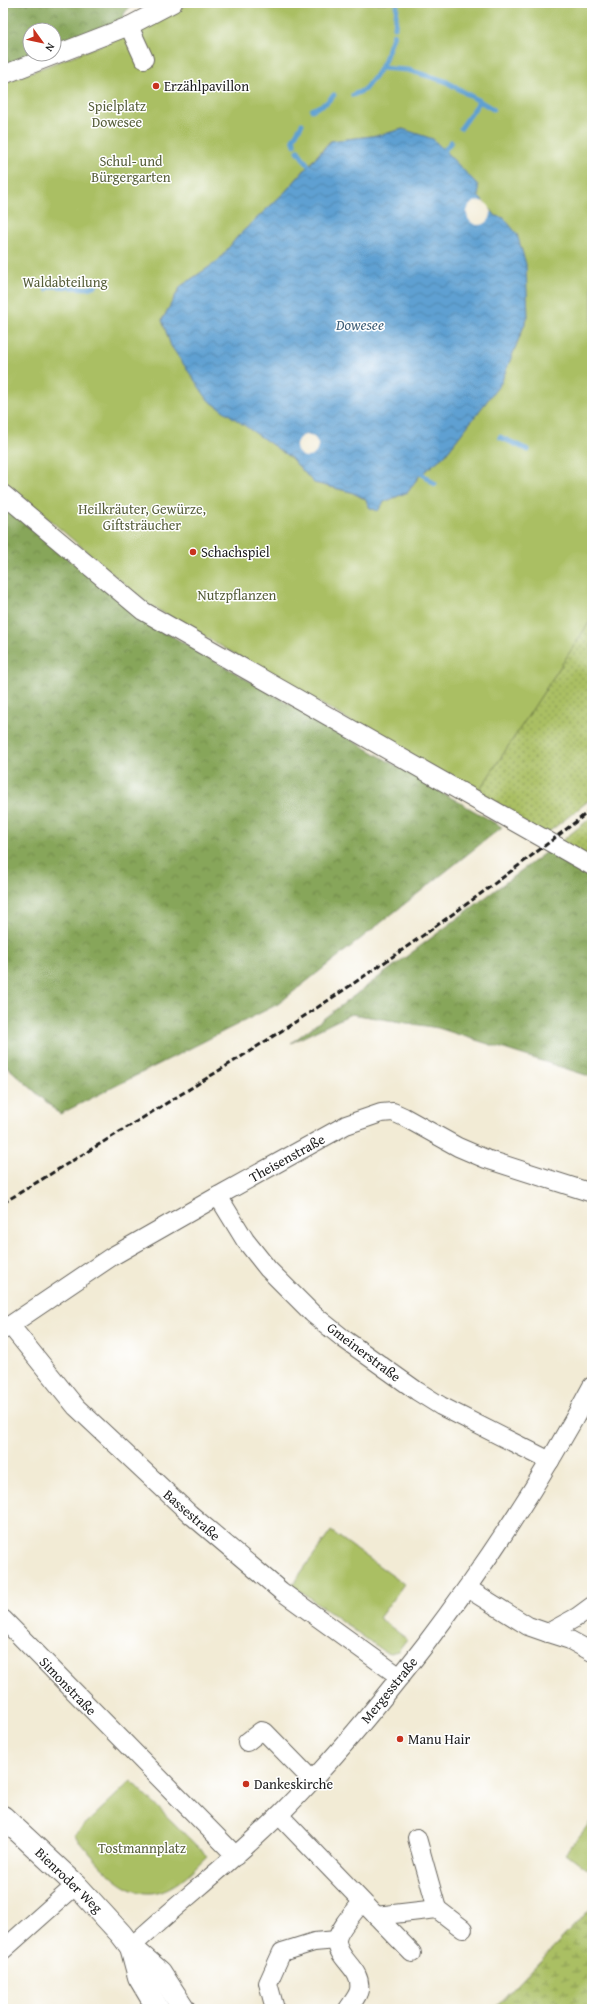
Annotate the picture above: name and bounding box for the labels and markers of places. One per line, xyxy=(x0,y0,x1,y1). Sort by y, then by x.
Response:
place label: Erzählpavillon xyxy=(164,76,249,96)
marker: Erzählpavillon xyxy=(151,81,161,91)
place label: Schachspiel xyxy=(201,542,270,562)
marker: Schachspiel xyxy=(188,547,198,557)
place label: Manu Hair xyxy=(408,1729,470,1749)
marker: Manu Hair xyxy=(395,1734,405,1744)
place label: Dankeskirche xyxy=(254,1774,333,1794)
marker: Dankeskirche xyxy=(241,1779,251,1789)

